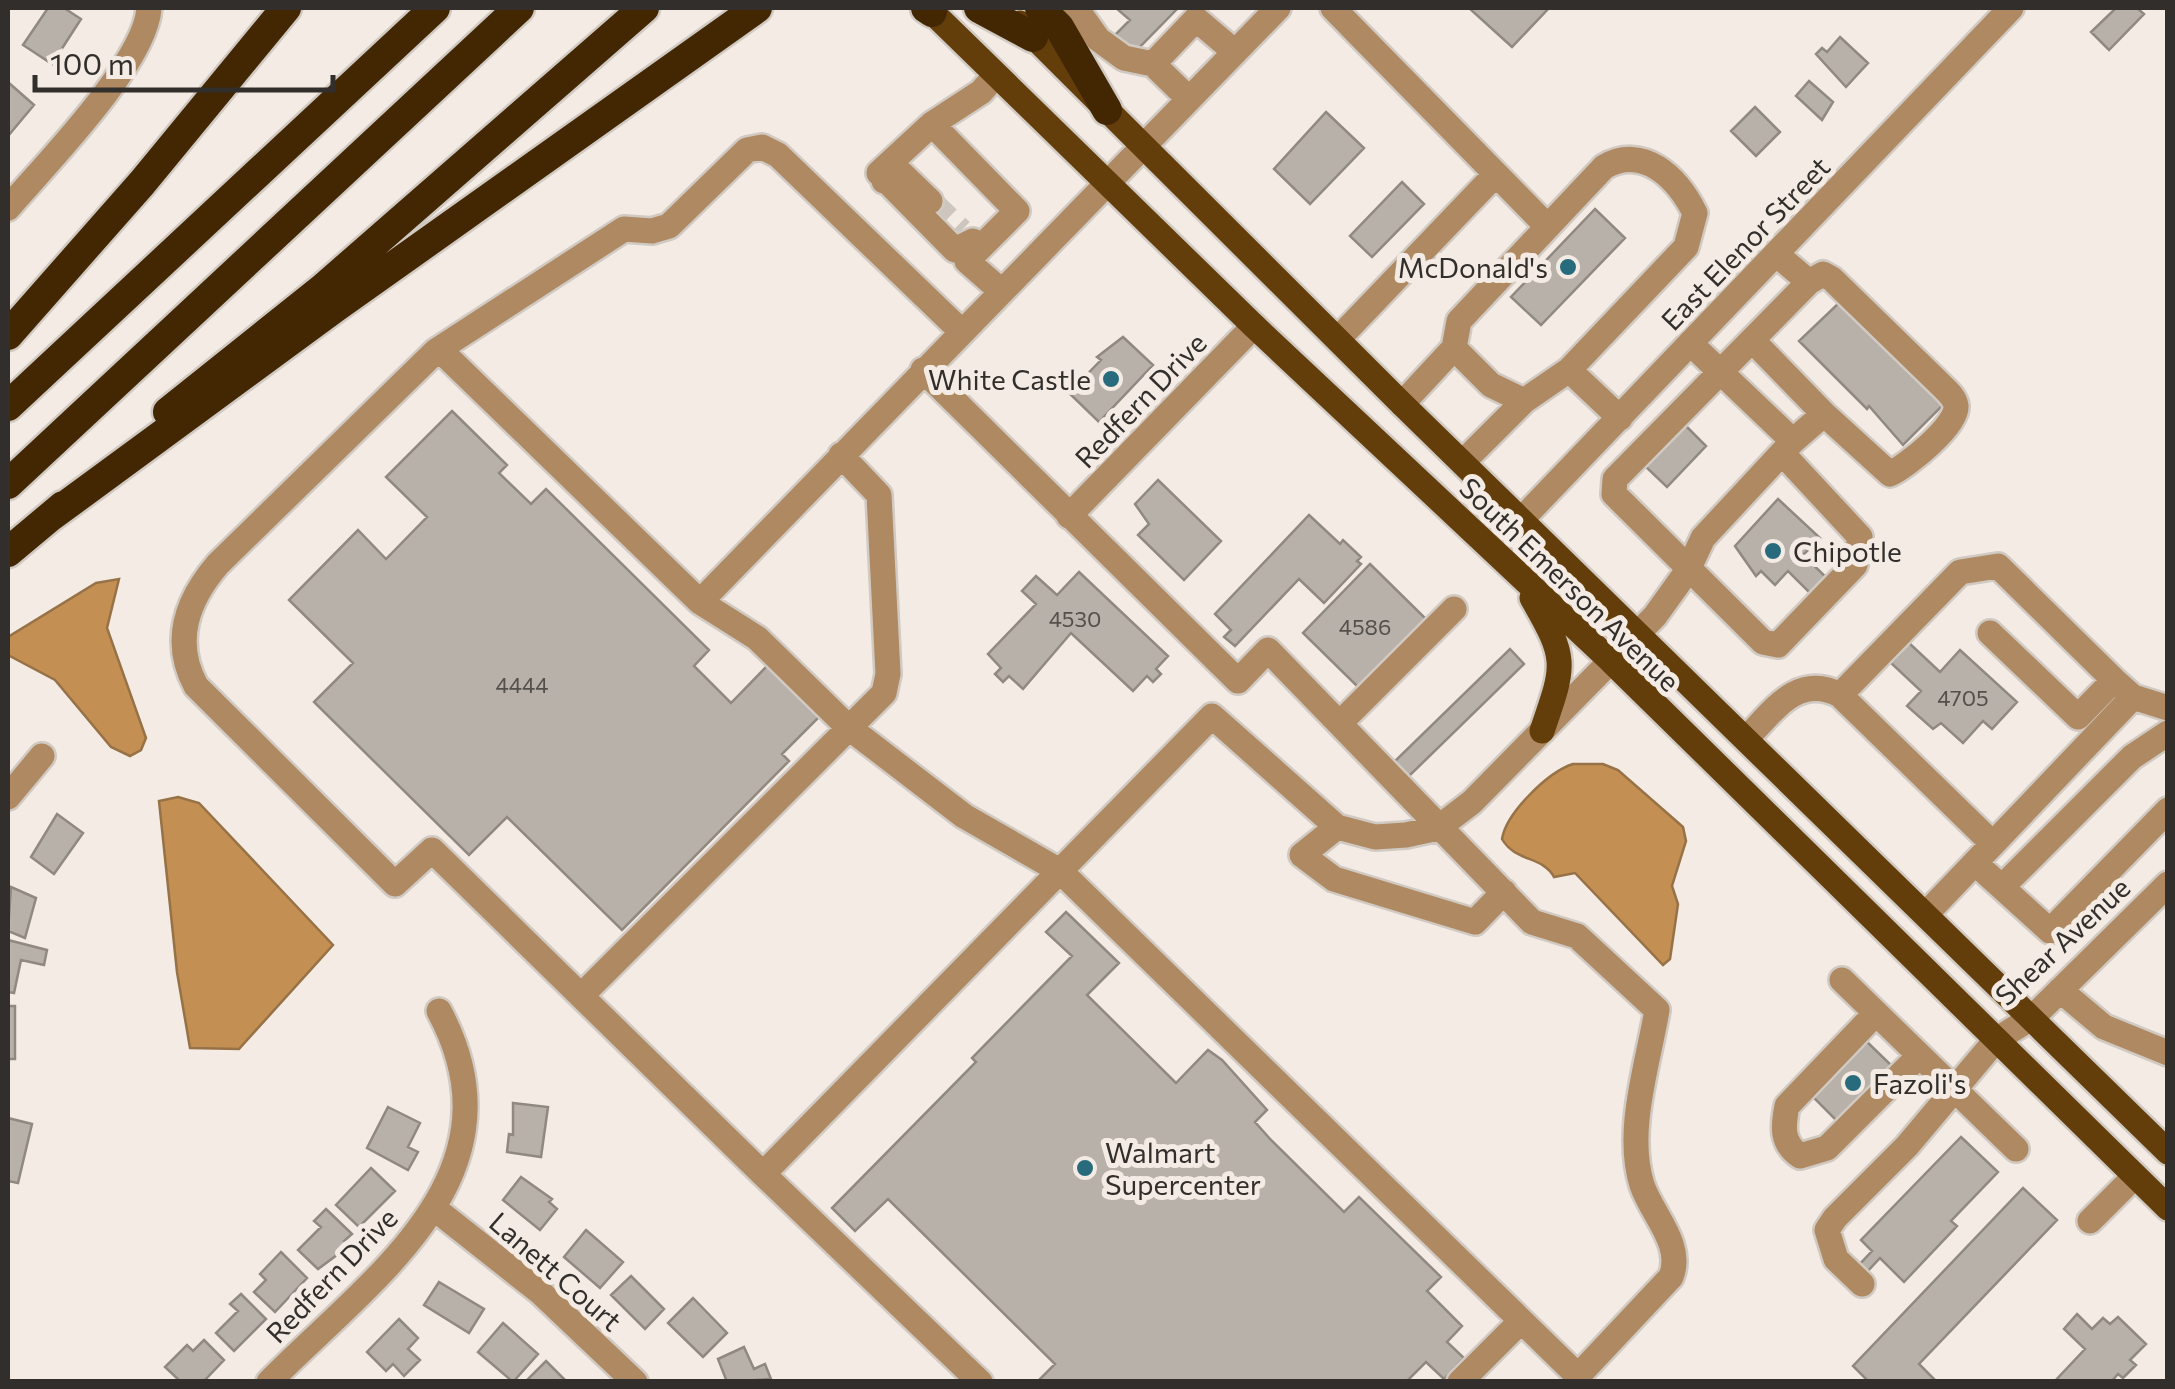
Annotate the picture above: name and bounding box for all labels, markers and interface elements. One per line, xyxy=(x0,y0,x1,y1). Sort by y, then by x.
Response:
scale bar xyxy=(35,30,332,92)
text: 100 m xyxy=(50,44,134,81)
street label: East Elenor Street xyxy=(1654,149,1836,337)
place label: McDonald's xyxy=(1398,250,1548,284)
marker: McDonald's xyxy=(1557,256,1579,278)
street label: Redfern Drive xyxy=(1067,326,1213,474)
place label: White Castle xyxy=(928,362,1091,396)
marker: White Castle xyxy=(1100,368,1122,390)
street label: South Emerson Avenue xyxy=(1453,470,1687,698)
place label: Chipotle xyxy=(1793,534,1902,568)
marker: Chipotle xyxy=(1762,540,1784,562)
house number: 4530 xyxy=(1049,605,1101,632)
house number: 4586 xyxy=(1339,613,1391,640)
house number: 4444 xyxy=(496,671,548,698)
house number: 4705 xyxy=(1937,684,1989,711)
street label: Shear Avenue xyxy=(1988,870,2136,1012)
place label: Fazoli's xyxy=(1873,1066,1966,1100)
marker: Fazoli's xyxy=(1842,1072,1864,1094)
place label: Walmart Supercenter xyxy=(1105,1135,1261,1201)
marker: Walmart Supercenter xyxy=(1074,1157,1096,1179)
street label: Redfern Drive xyxy=(258,1201,404,1349)
street label: Lanett Court xyxy=(483,1204,629,1338)

